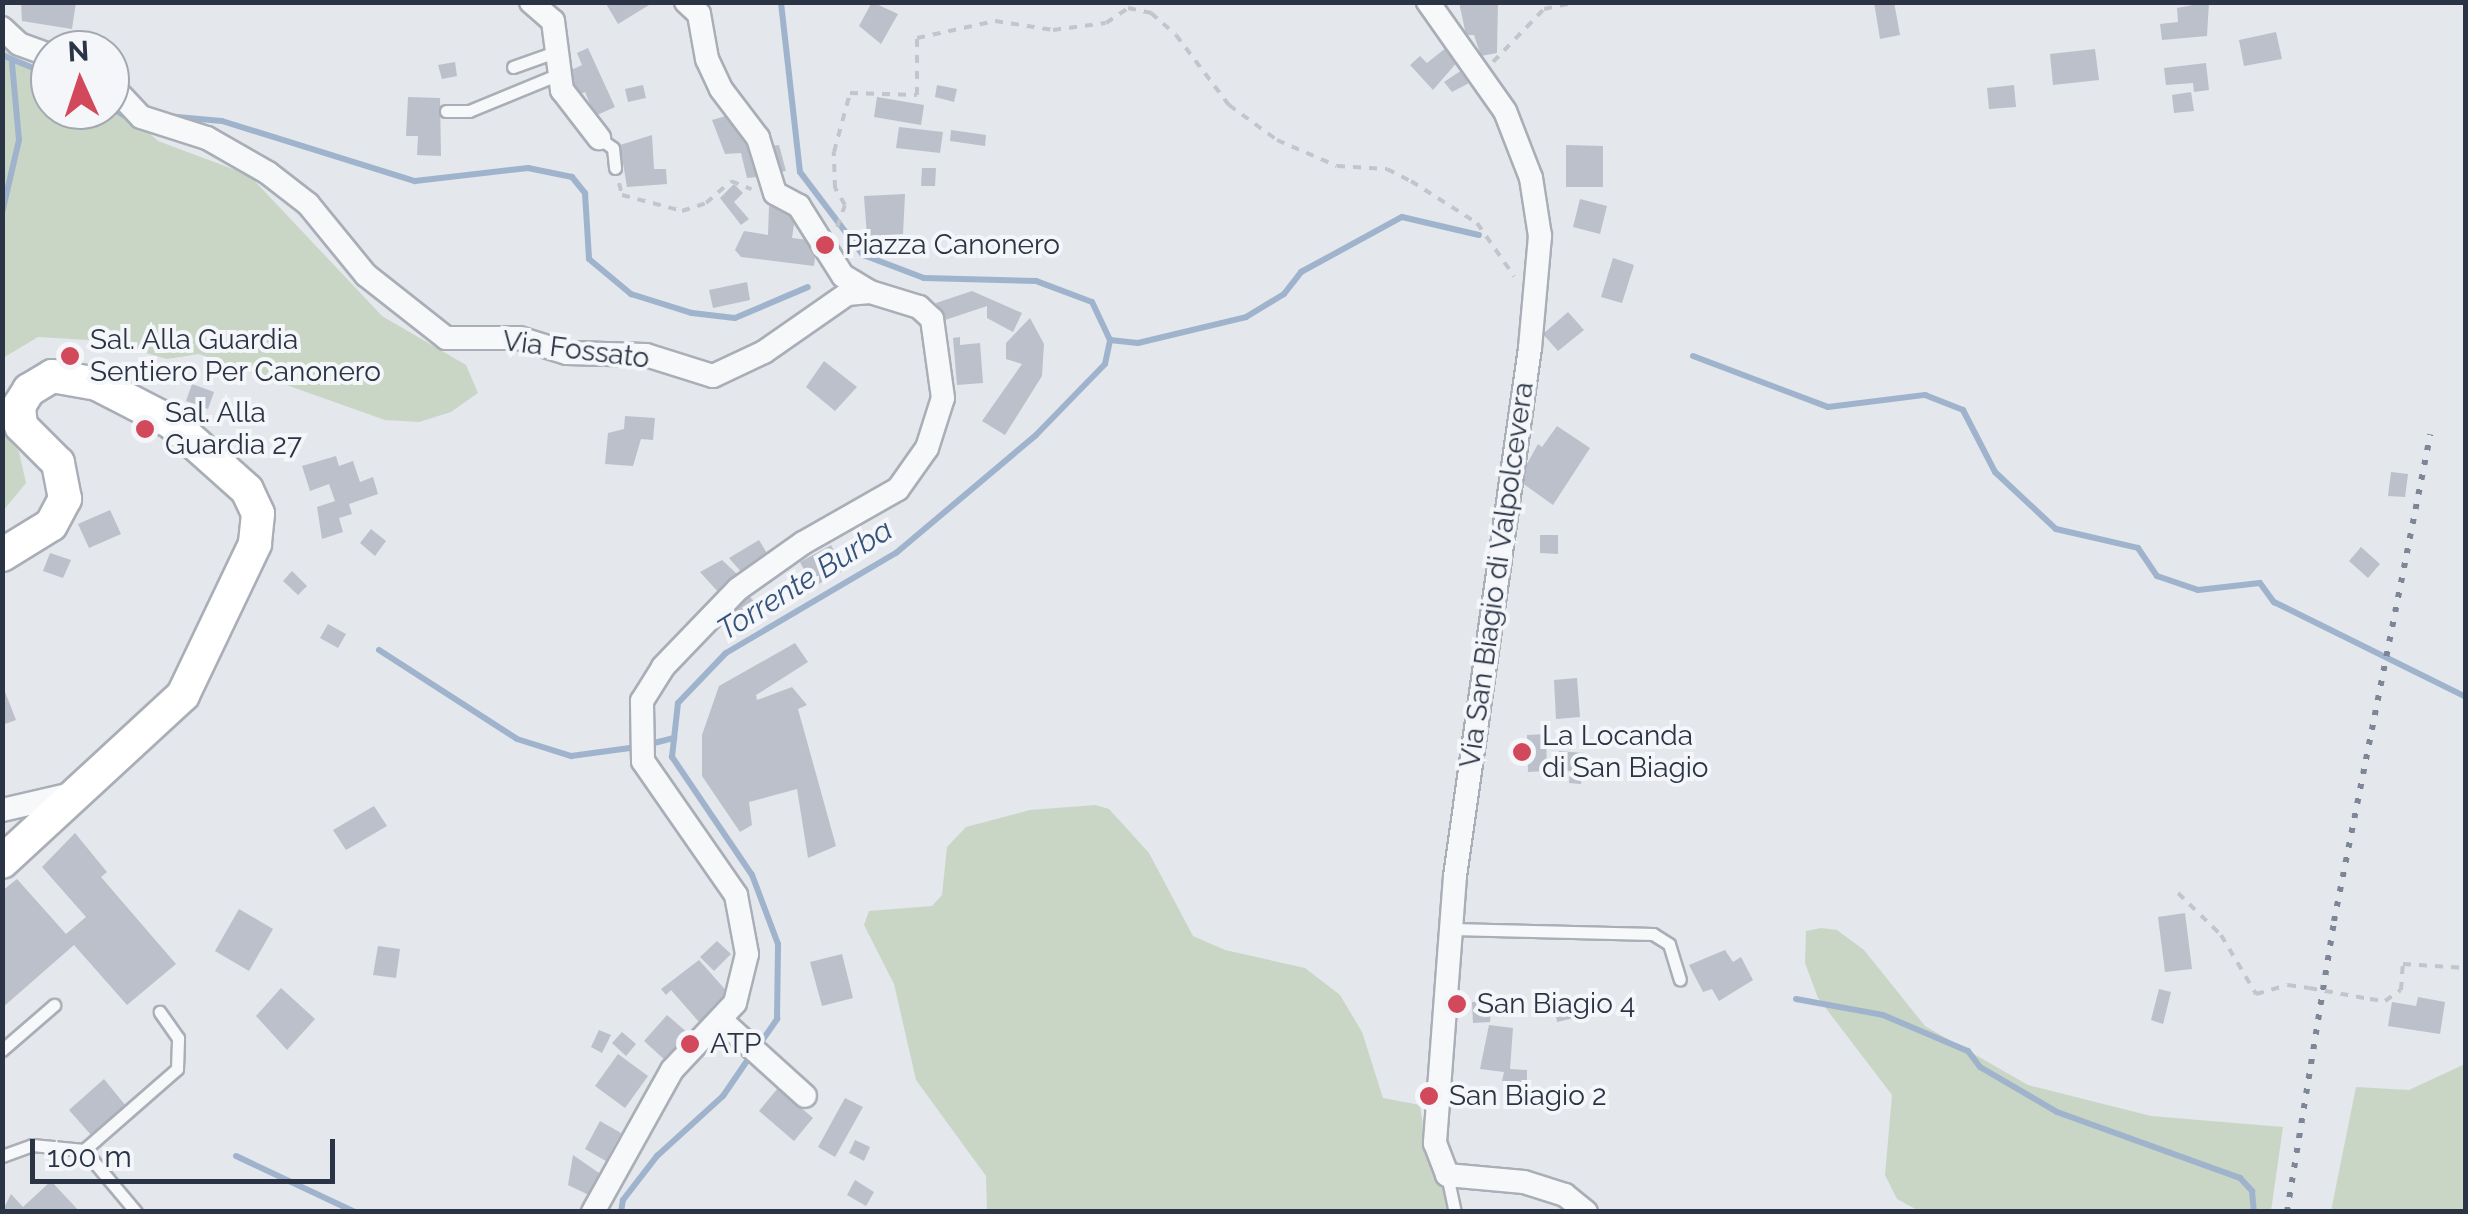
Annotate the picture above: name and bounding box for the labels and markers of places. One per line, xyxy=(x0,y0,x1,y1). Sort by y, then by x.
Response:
place label: Piazza Canonero xyxy=(845,228,1060,262)
marker: Piazza Canonero xyxy=(814,234,836,256)
place label: Sal. Alla Guardia Sentiero Per Canonero xyxy=(90,323,382,389)
marker: Sal. Alla Guardia Sentiero Per Canonero xyxy=(59,345,81,367)
place label: Sal. Alla Guardia 27 xyxy=(165,396,302,462)
marker: Sal. Alla Guardia 27 xyxy=(134,418,156,440)
place label: La Locanda di San Biagio xyxy=(1542,719,1708,785)
marker: La Locanda di San Biagio xyxy=(1511,741,1533,763)
place label: San Biagio 4 xyxy=(1477,987,1635,1021)
marker: San Biagio 4 xyxy=(1446,993,1468,1015)
place label: ATP xyxy=(710,1027,762,1061)
marker: ATP xyxy=(679,1033,701,1055)
place label: San Biagio 2 xyxy=(1449,1079,1607,1113)
marker: San Biagio 2 xyxy=(1418,1085,1440,1107)

